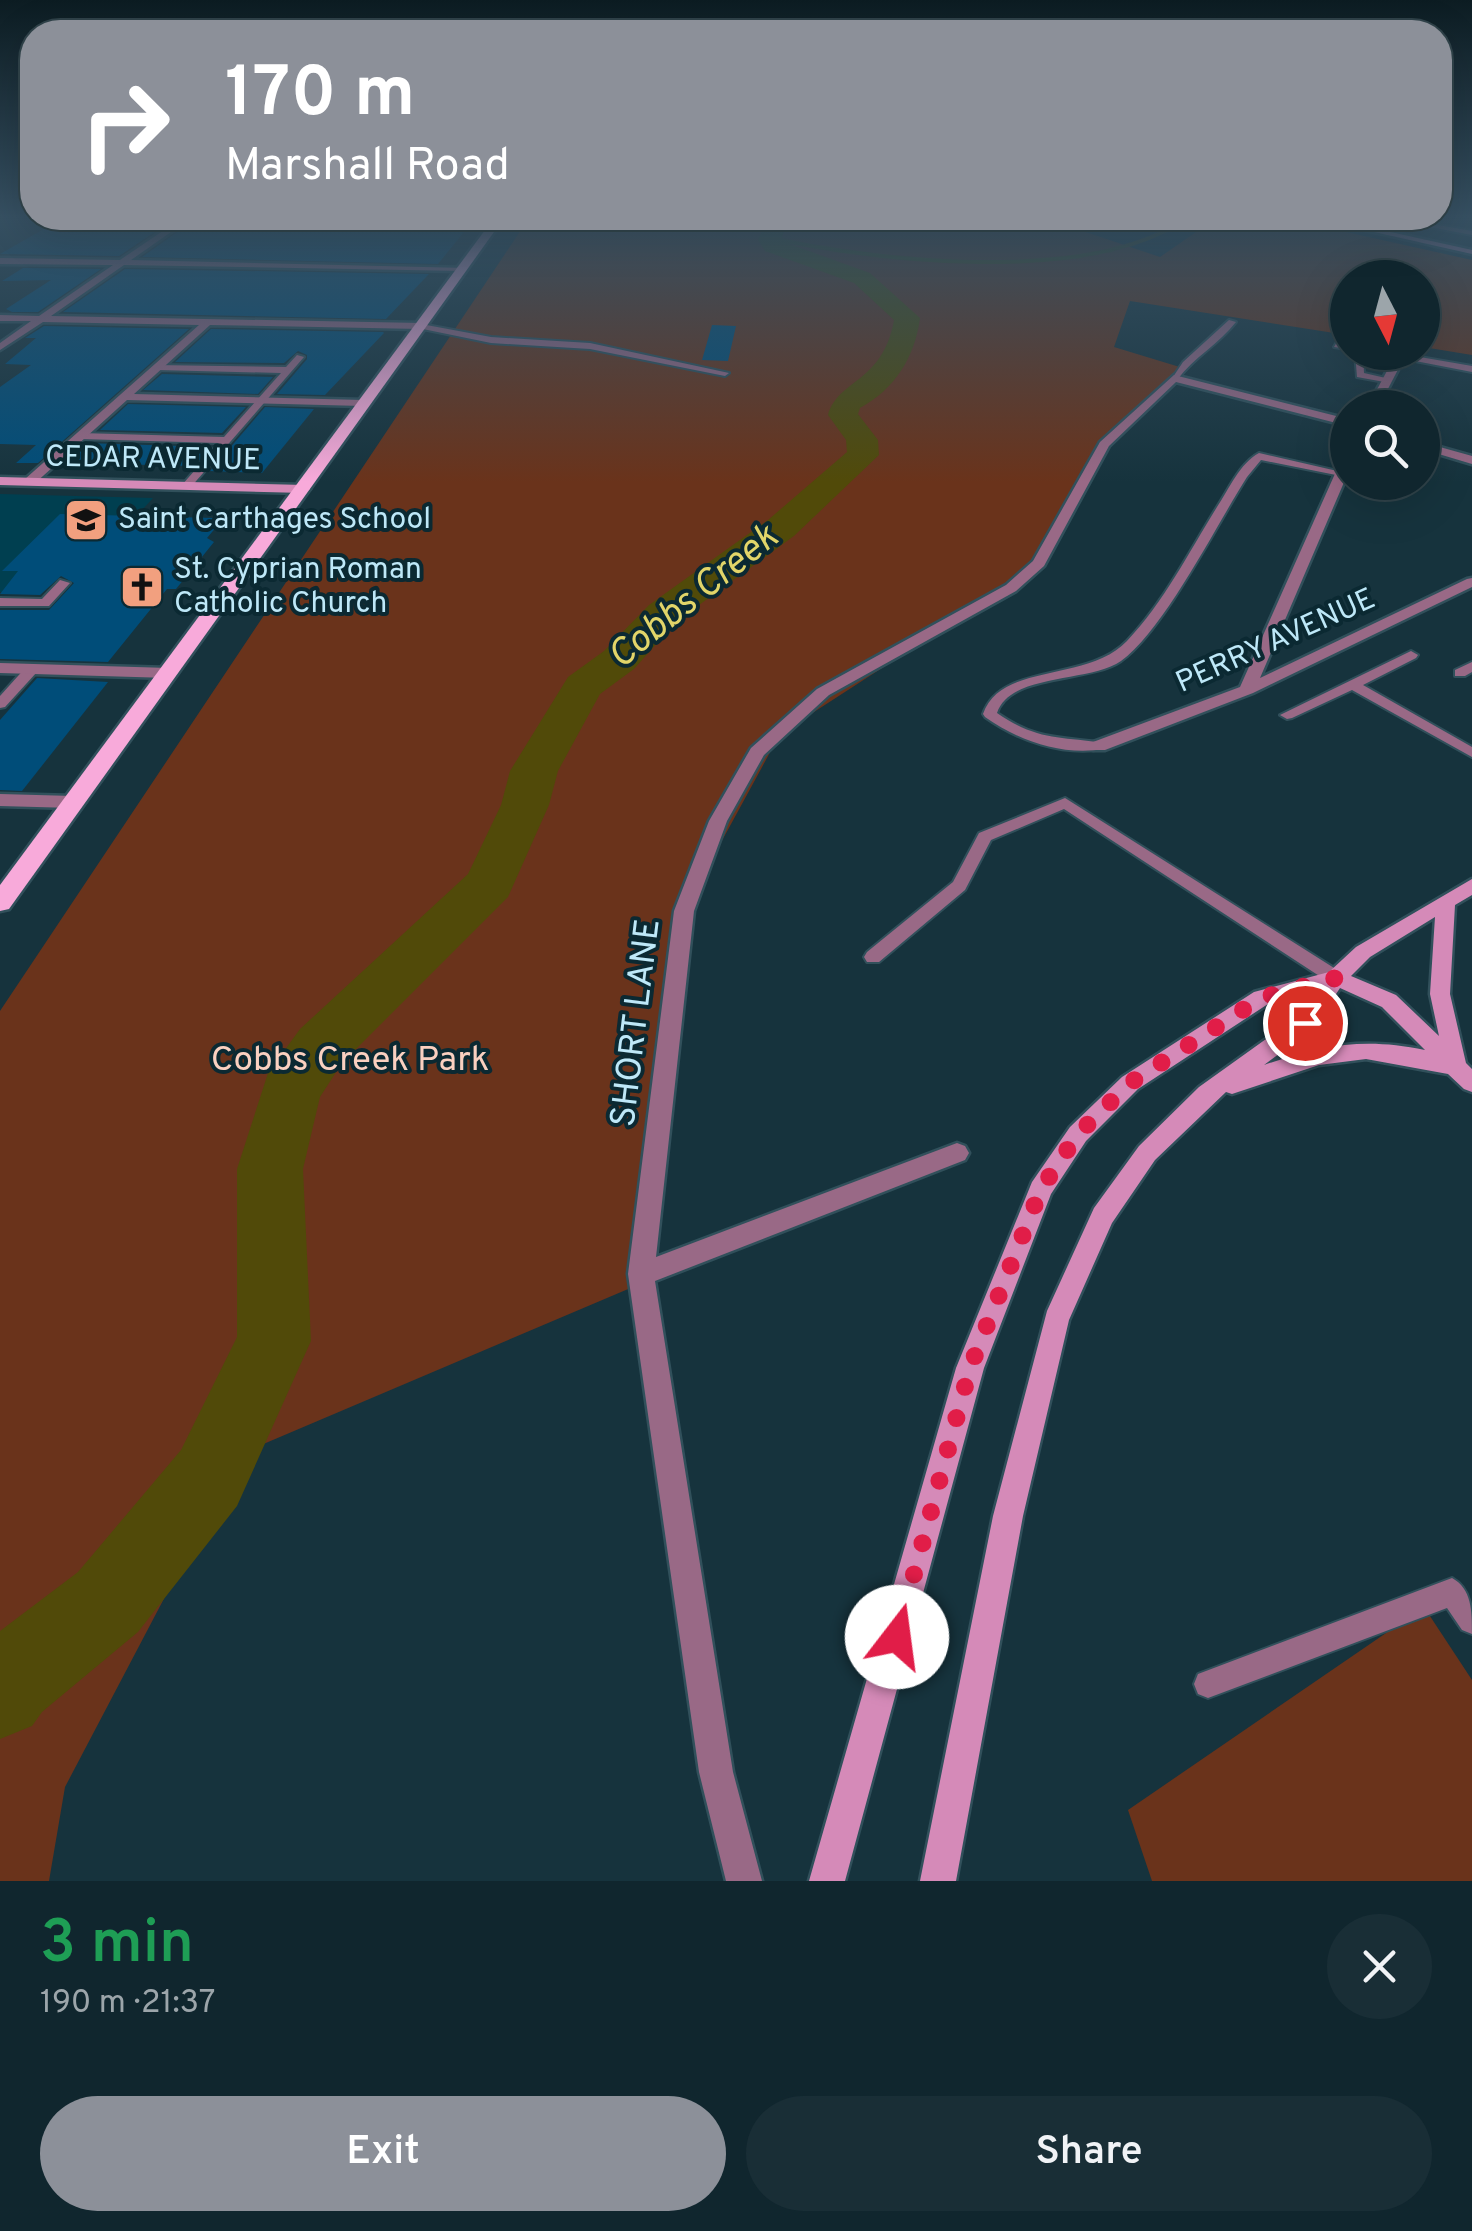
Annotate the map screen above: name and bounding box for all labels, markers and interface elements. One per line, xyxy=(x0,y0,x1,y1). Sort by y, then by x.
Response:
text: 170 m xyxy=(225,52,415,141)
icon: right xyxy=(60,60,190,190)
text: Marshall Road xyxy=(225,139,510,196)
north arrow xyxy=(1330,260,1440,370)
map controls xyxy=(1330,260,1440,500)
button: search xyxy=(1330,390,1440,500)
street label: CEDAR AVENUE xyxy=(45,440,261,480)
school or university icon: Saint Carthages School xyxy=(63,497,109,543)
place label: Saint Carthages School xyxy=(118,502,431,539)
water label: Cobbs Creek xyxy=(599,514,790,682)
place label: St. Cyprian Roman Catholic Church xyxy=(174,552,422,623)
church icon: St. Cyprian Roman Catholic Church xyxy=(119,564,165,610)
street label: PERRY AVENUE xyxy=(1171,582,1381,702)
street label: SHORT LANE xyxy=(602,916,672,1130)
pin xyxy=(1263,981,1348,1066)
icon: arrive xyxy=(1278,996,1333,1051)
park label: Cobbs Creek Park xyxy=(211,1039,489,1083)
position arrow xyxy=(845,1585,949,1689)
text: 3 min xyxy=(40,1908,194,1984)
button: close xyxy=(1327,1914,1432,2019)
text: 190 m · 21:37 xyxy=(40,1984,215,2024)
button: Exit xyxy=(40,2096,726,2211)
button: Share xyxy=(746,2096,1432,2211)

